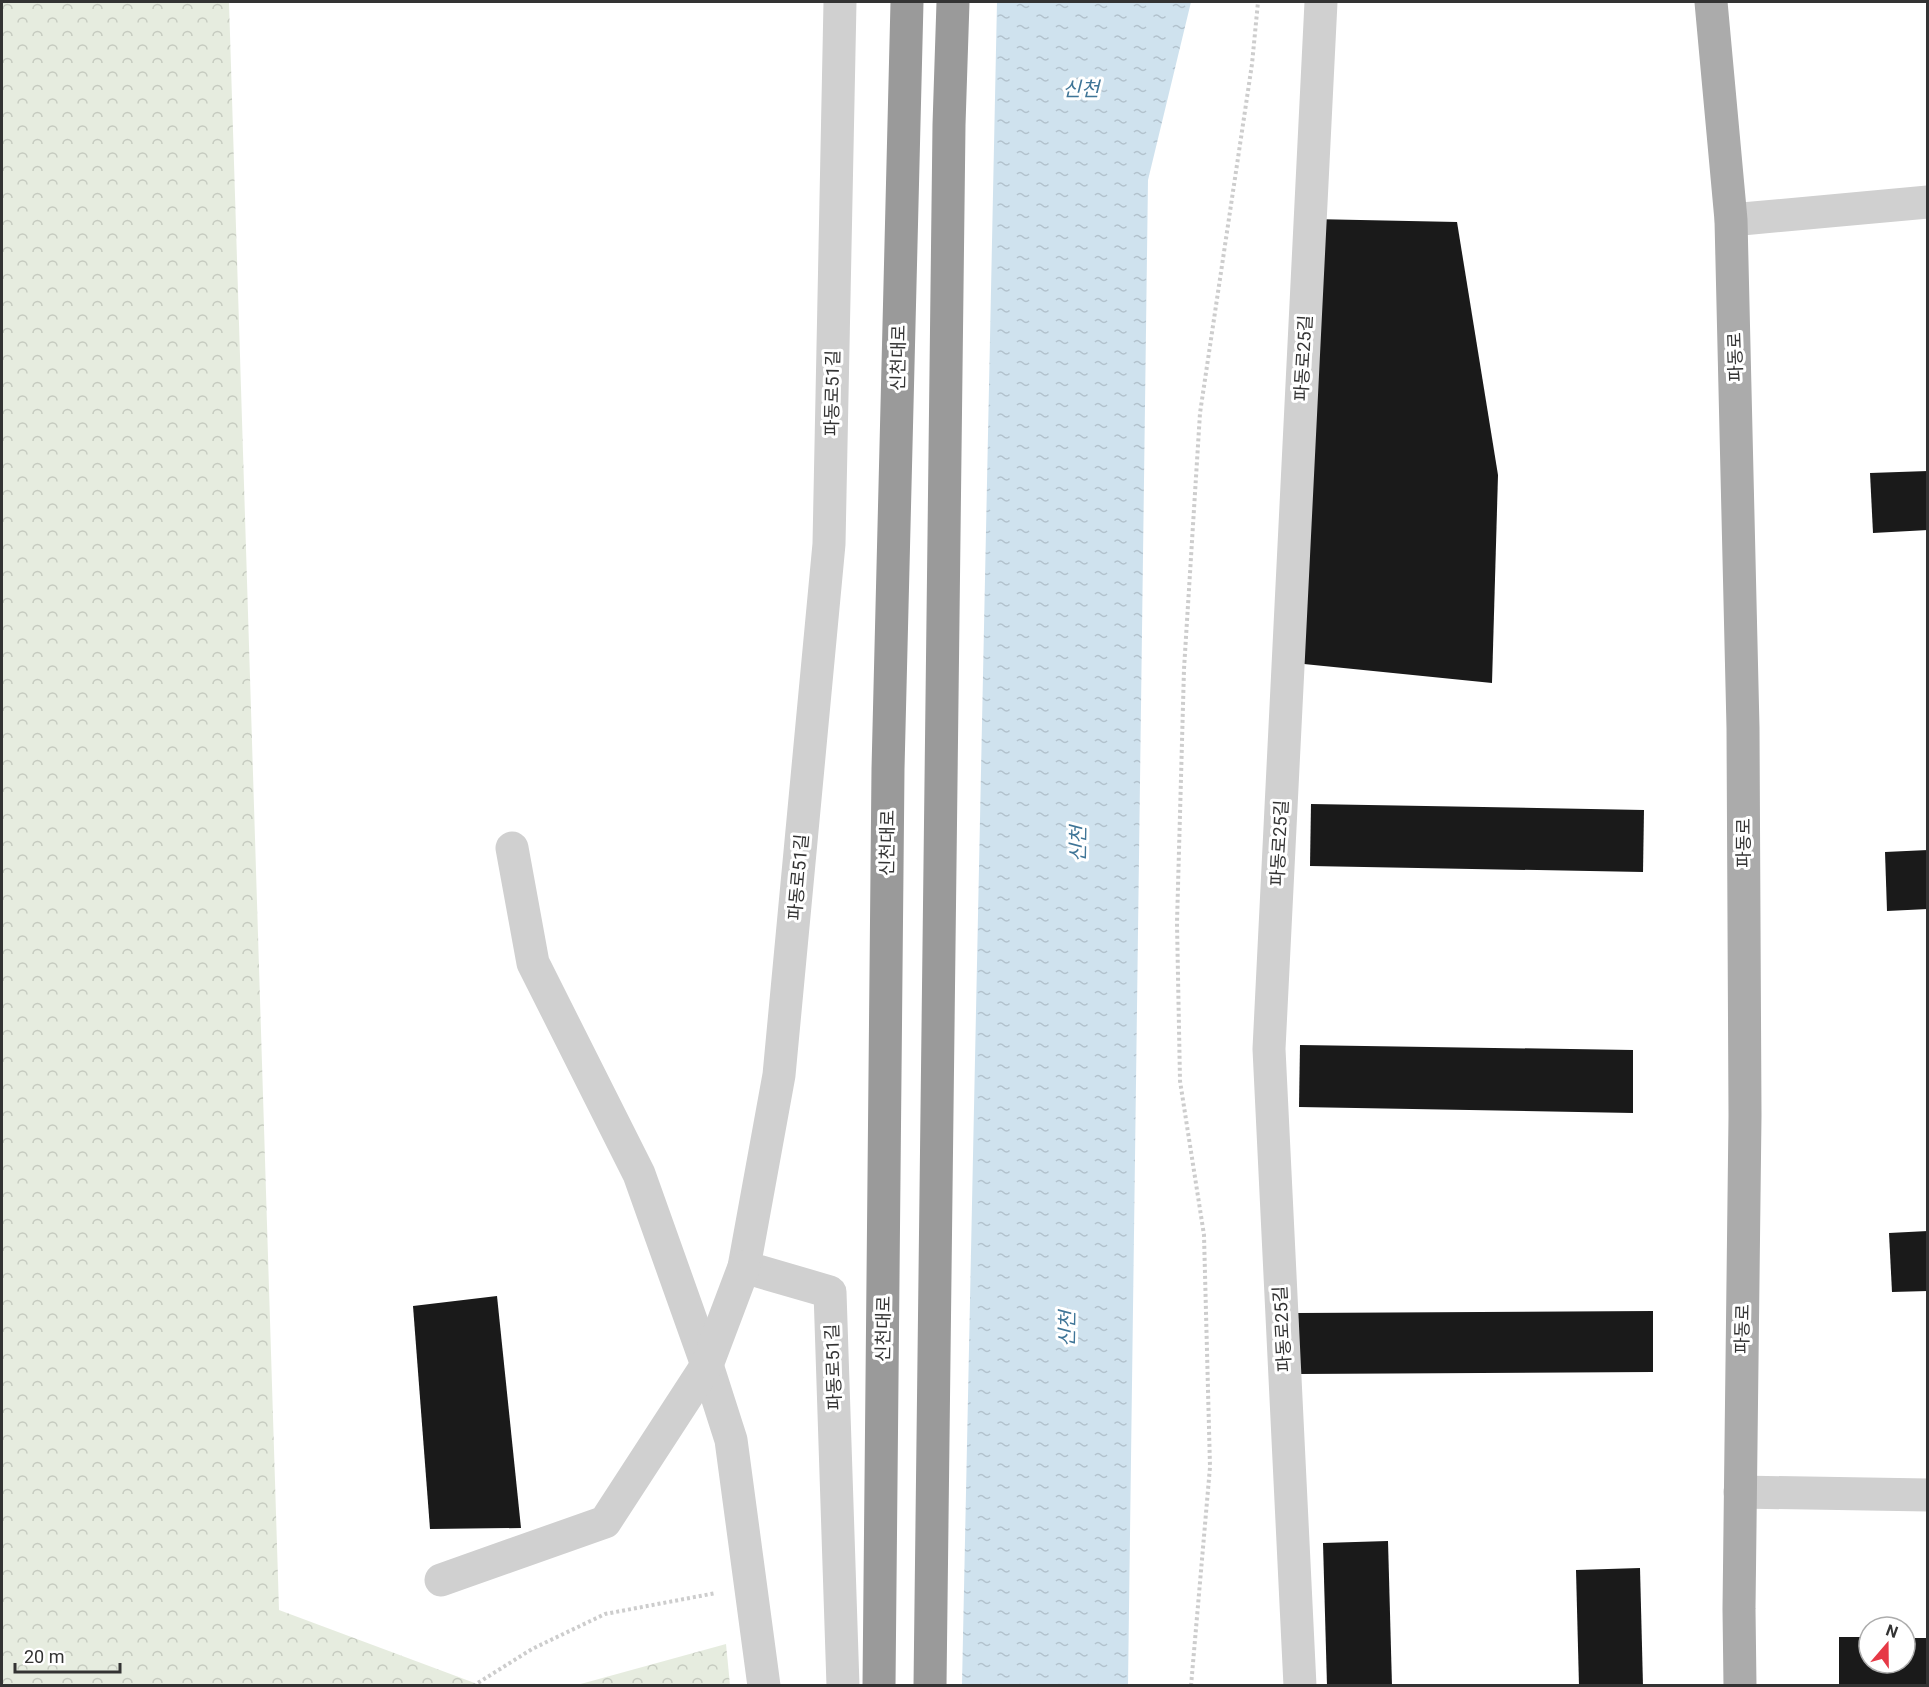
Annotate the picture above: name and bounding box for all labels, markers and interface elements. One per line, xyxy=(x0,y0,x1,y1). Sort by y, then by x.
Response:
water label: 신천 xyxy=(1063,77,1102,101)
street label: 파동로25길 xyxy=(1290,314,1316,402)
street label: 신천대로 xyxy=(887,325,909,391)
street label: 파동로 xyxy=(1724,332,1746,382)
street label: 파동로51길 xyxy=(821,350,843,436)
street label: 파동로25길 xyxy=(1266,799,1292,887)
street label: 신천대로 xyxy=(876,810,898,876)
street label: 파동로 xyxy=(1733,818,1754,868)
water label: 신천 xyxy=(1066,823,1090,863)
street label: 파동로51길 xyxy=(784,833,812,921)
street label: 파동로25길 xyxy=(1269,1285,1295,1373)
street label: 신천대로 xyxy=(872,1296,894,1362)
street label: 파동로 xyxy=(1731,1304,1753,1354)
water label: 신천 xyxy=(1055,1308,1079,1348)
street label: 파동로51길 xyxy=(821,1323,845,1411)
north arrow xyxy=(1857,1615,1917,1675)
text: N xyxy=(1883,1621,1901,1642)
scale bar xyxy=(15,1636,120,1674)
text: 20 m xyxy=(24,1646,64,1667)

